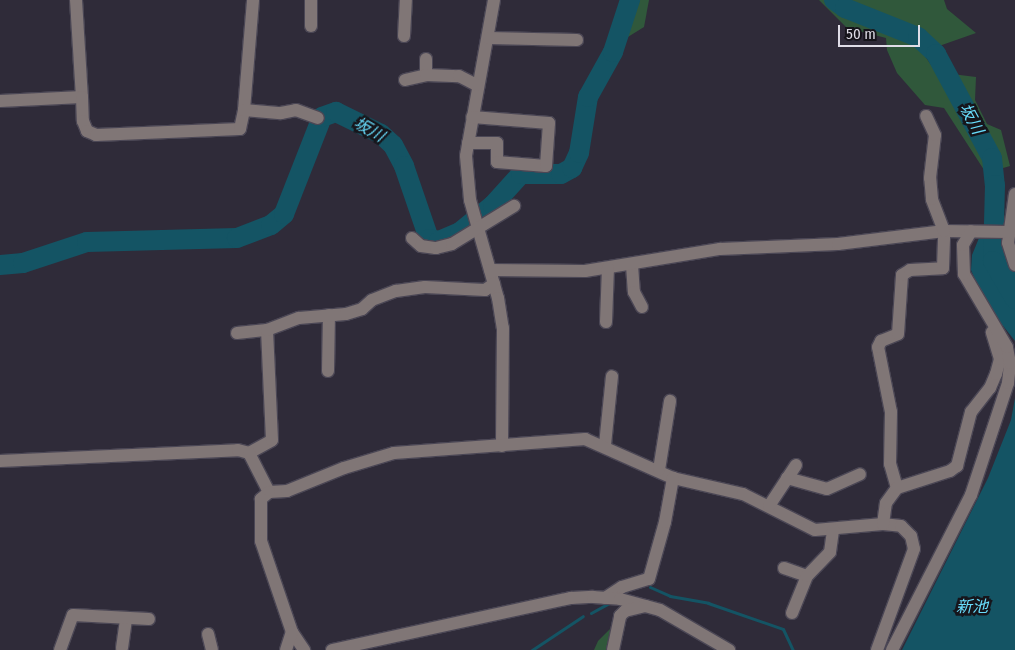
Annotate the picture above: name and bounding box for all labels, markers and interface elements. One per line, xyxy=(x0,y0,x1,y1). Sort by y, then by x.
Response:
scale bar xyxy=(840,15,922,47)
text: 50 m xyxy=(846,25,876,43)
water label: 坂川 xyxy=(955,100,987,138)
water label: 坂川 xyxy=(350,114,388,146)
water label: 新池 xyxy=(956,597,988,617)

